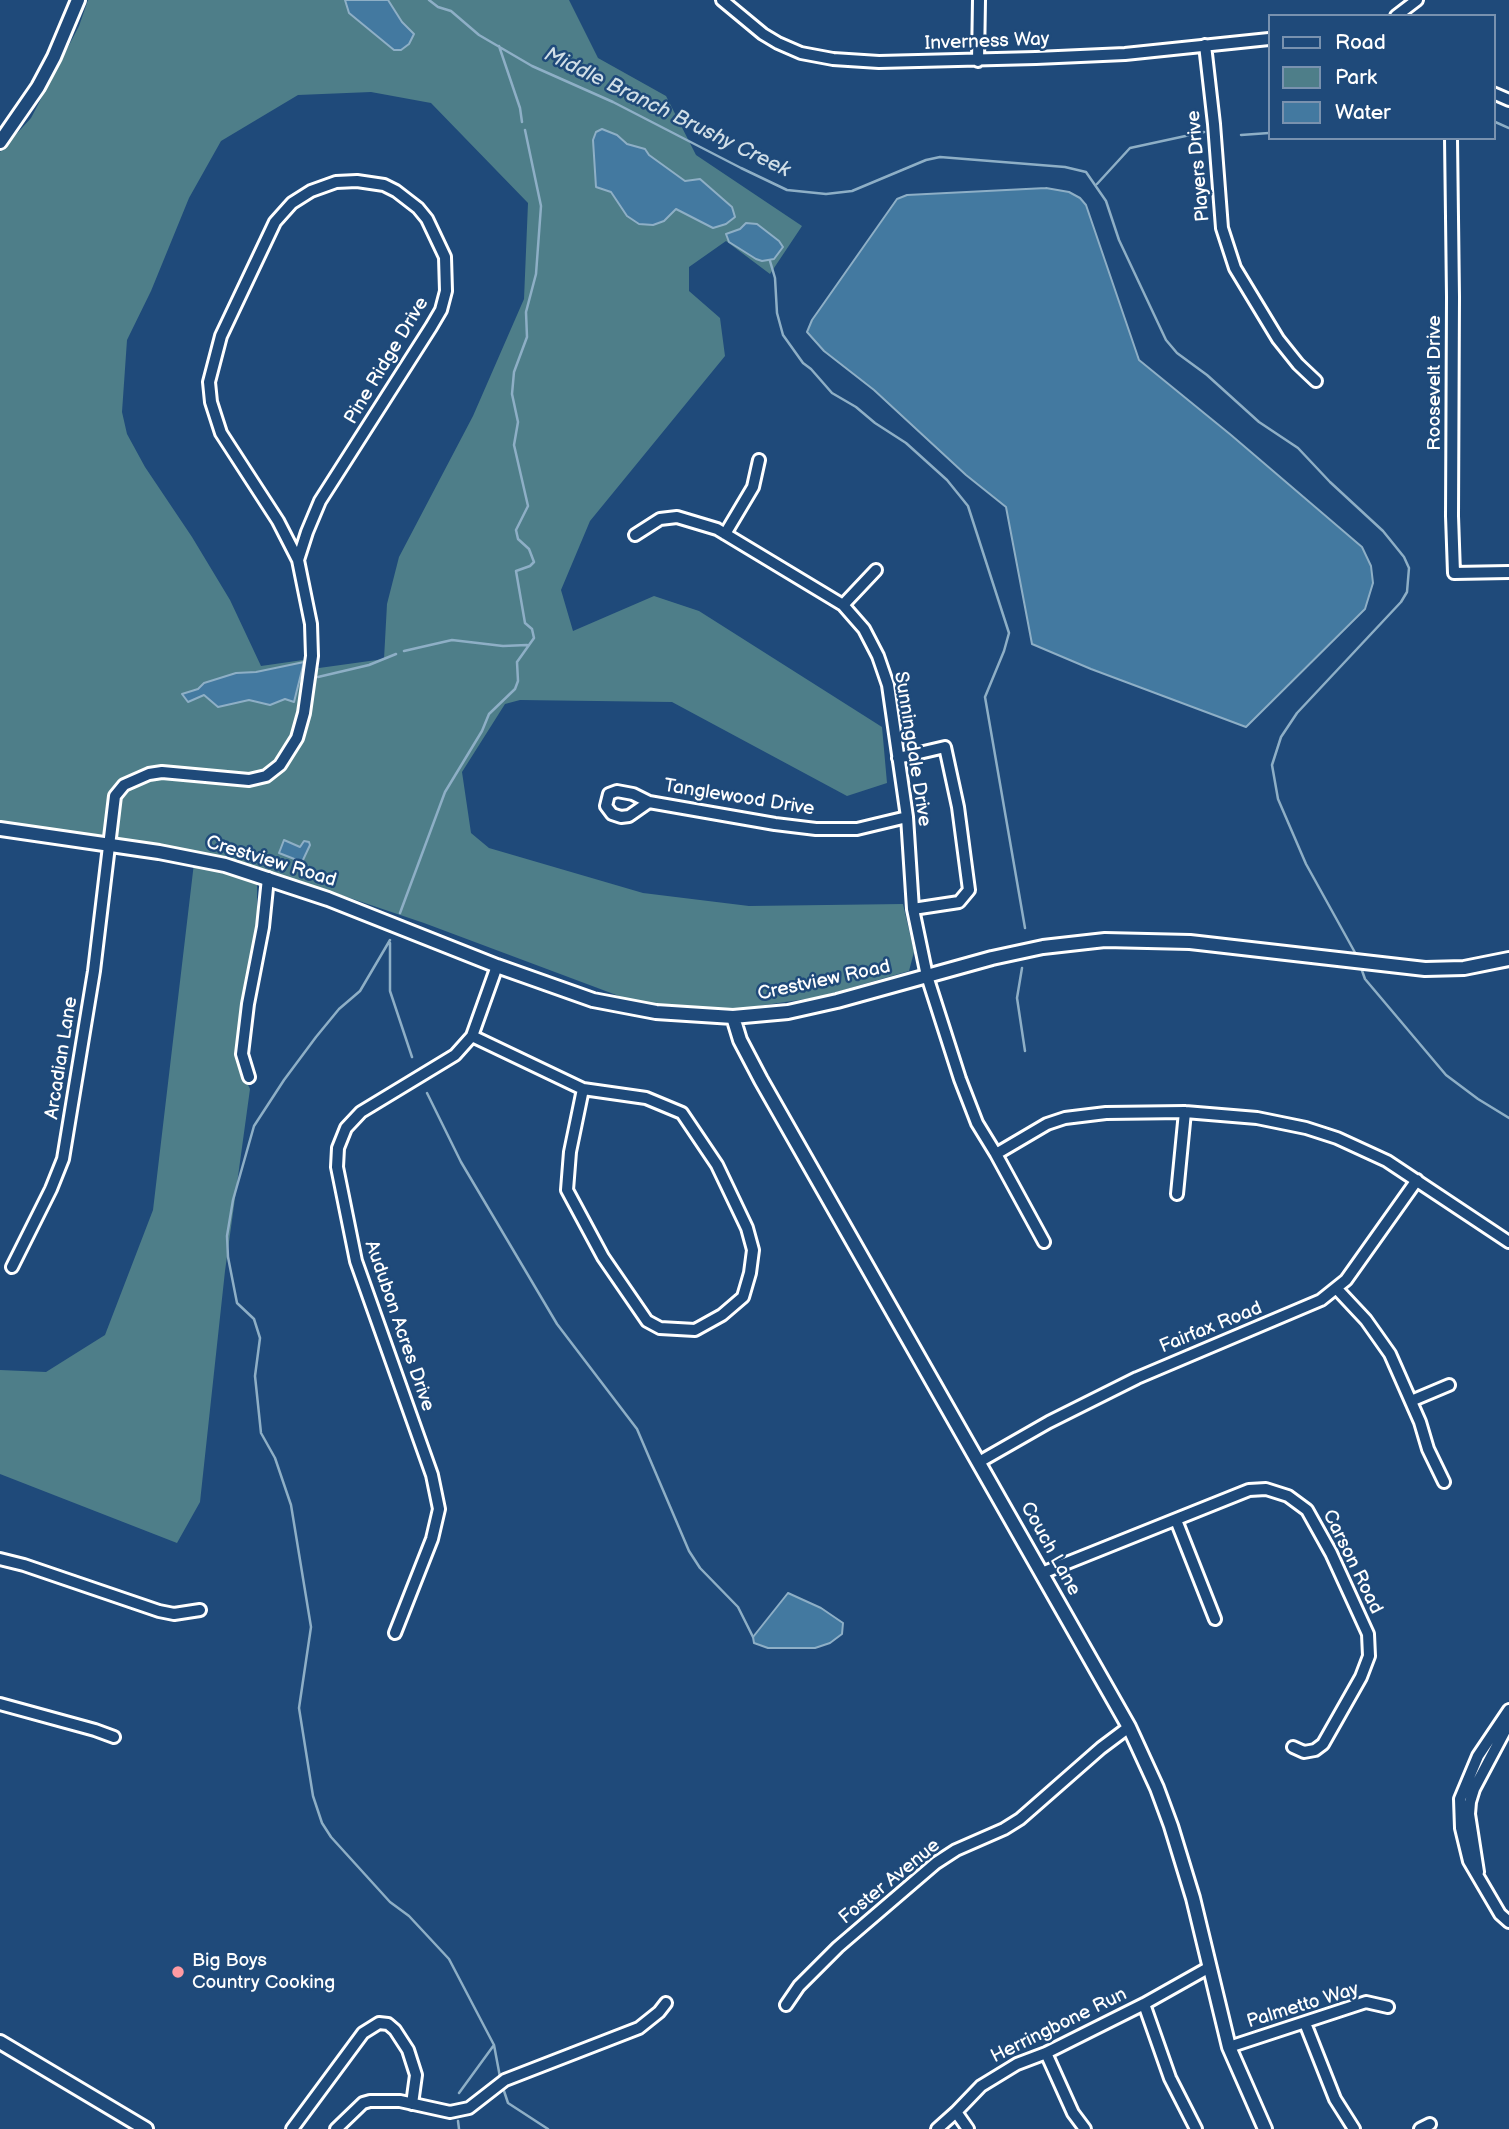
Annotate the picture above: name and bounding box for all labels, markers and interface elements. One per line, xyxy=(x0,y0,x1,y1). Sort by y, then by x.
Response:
legend xyxy=(1268,14,1495,140)
street label: Inverness Way xyxy=(924,28,1050,56)
text: Road xyxy=(1335,30,1386,55)
water label: Middle Branch Brushy Creek xyxy=(540,42,794,184)
text: Park xyxy=(1335,65,1377,90)
text: Water xyxy=(1335,100,1391,125)
street label: Players Drive xyxy=(1183,109,1215,223)
street label: Pine Ridge Drive xyxy=(340,293,434,429)
street label: Roosevelt Drive xyxy=(1424,315,1446,451)
street label: Sunningdale Drive xyxy=(889,670,935,828)
street label: Tanglewood Drive xyxy=(662,775,816,821)
street label: Crestview Road xyxy=(203,831,339,893)
street label: Crestview Road xyxy=(756,956,892,1006)
street label: Arcadian Lane xyxy=(41,995,83,1121)
street label: Audubon Acres Drive xyxy=(359,1238,439,1414)
street label: Fairfax Road xyxy=(1156,1297,1266,1359)
street label: Couch Lane xyxy=(1015,1498,1085,1600)
street label: Carson Road xyxy=(1317,1506,1387,1618)
street label: Foster Avenue xyxy=(835,1834,945,1930)
place label: Big Boys Country Cooking xyxy=(192,1950,335,1994)
marker: Big Boys Country Cooking xyxy=(170,1964,186,1980)
street label: Palmetto Way xyxy=(1244,1978,1362,2034)
street label: Herringbone Run xyxy=(987,1983,1131,2069)

